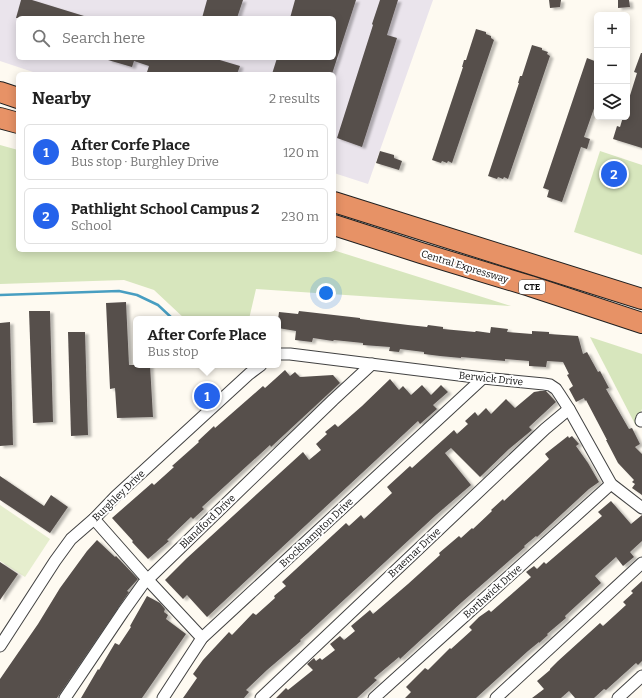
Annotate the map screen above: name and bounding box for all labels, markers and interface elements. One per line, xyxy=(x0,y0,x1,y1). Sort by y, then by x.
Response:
map controls xyxy=(594,12,630,120)
button: + xyxy=(594,12,630,48)
search box xyxy=(16,16,336,60)
icon: search xyxy=(30,27,52,49)
text: Search here xyxy=(62,29,145,47)
button: − xyxy=(594,48,630,84)
button: layers xyxy=(594,84,630,120)
text: Nearby xyxy=(32,88,91,109)
text: 2 results xyxy=(269,91,320,106)
text: After Corfe Place xyxy=(71,136,190,154)
text: 1 xyxy=(43,145,49,160)
text: 120 m xyxy=(283,145,319,160)
text: Bus stop · Burghley Drive xyxy=(71,154,219,169)
pin: 2 xyxy=(601,159,627,189)
text: Pathlight School Campus 2 xyxy=(71,200,259,218)
text: 2 xyxy=(42,209,50,224)
text: 230 m xyxy=(281,209,319,224)
text: School xyxy=(71,218,112,233)
street label: Central Expressway xyxy=(420,248,510,286)
road number: CTE xyxy=(519,280,545,294)
your location xyxy=(316,283,336,303)
popup xyxy=(133,316,281,368)
text: After Corfe Place xyxy=(148,326,266,344)
text: Bus stop xyxy=(148,344,199,359)
street label: Berwick Drive xyxy=(458,370,524,388)
pin: 1 xyxy=(194,381,220,411)
street label: Burghley Drive xyxy=(90,468,147,524)
street label: Blandford Drive xyxy=(177,492,238,551)
street label: Brockhampton Drive xyxy=(277,496,356,570)
street label: Braemar Drive xyxy=(386,525,443,580)
street label: Borthwick Drive xyxy=(461,562,524,621)

